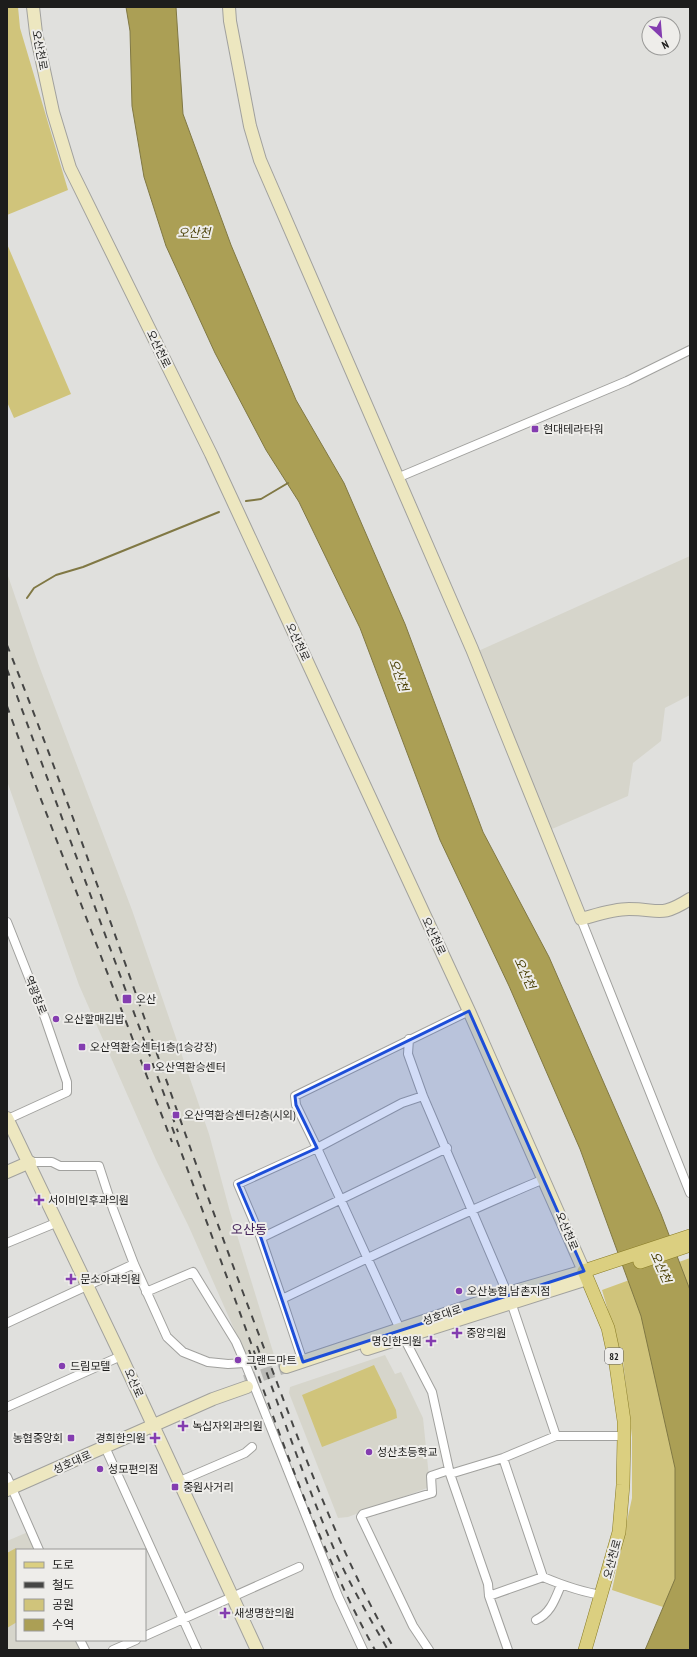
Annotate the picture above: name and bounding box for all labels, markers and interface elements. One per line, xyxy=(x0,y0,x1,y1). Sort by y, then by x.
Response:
north arrow xyxy=(641,16,681,56)
street label: 오산천로 xyxy=(29,29,51,71)
text: N xyxy=(660,37,671,53)
water label: 오산천 xyxy=(177,225,213,240)
street label: 오산천로 xyxy=(144,328,174,370)
place label: 현대테라타워 xyxy=(543,422,604,436)
marker: 현대테라타워 xyxy=(530,424,540,434)
street label: 오산천로 xyxy=(283,621,313,663)
water label: 오산천 xyxy=(386,657,412,695)
street label: 오산천로 xyxy=(419,915,449,957)
water label: 오산천 xyxy=(511,955,540,993)
street label: 역광장로 xyxy=(22,974,50,1016)
place label: 오산 xyxy=(136,992,156,1006)
marker: 오산 xyxy=(121,993,133,1005)
place label: 오산할매김밥 xyxy=(64,1012,125,1026)
marker: 오산할매김밥 xyxy=(51,1014,61,1024)
place label: 오산역환승센터1층(1승강장) xyxy=(90,1040,217,1054)
marker: 오산역환승센터1층(1승강장) xyxy=(77,1042,87,1052)
place label: 오산역환승센터 xyxy=(155,1060,226,1074)
marker: 오산역환승센터 xyxy=(142,1062,152,1072)
place label: 오산역환승센터2층(시외) xyxy=(184,1108,296,1122)
marker: 오산역환승센터2층(시외) xyxy=(171,1110,181,1120)
place label: 서이비인후과의원 xyxy=(48,1193,129,1207)
marker: 서이비인후과의원 xyxy=(33,1194,45,1206)
street label: 오산천로 xyxy=(553,1210,581,1252)
district label: 오산동 xyxy=(231,1221,267,1238)
water label: 오산천 xyxy=(647,1249,675,1287)
place label: 문소아과의원 xyxy=(80,1272,141,1286)
marker: 문소아과의원 xyxy=(65,1273,77,1285)
place label: 오산농협 남촌지점 xyxy=(467,1284,550,1298)
marker: 오산농협 남촌지점 xyxy=(454,1286,464,1296)
street label: 성호대로 xyxy=(421,1302,463,1328)
place label: 중앙의원 xyxy=(466,1326,506,1340)
marker: 중앙의원 xyxy=(451,1327,463,1339)
place label: 명인한의원 xyxy=(371,1334,422,1348)
marker: 명인한의원 xyxy=(425,1335,437,1347)
road number: 82 xyxy=(605,1348,623,1364)
place label: 그랜드마트 xyxy=(246,1353,297,1367)
marker: 그랜드마트 xyxy=(233,1355,243,1365)
place label: 드림모텔 xyxy=(70,1359,110,1373)
marker: 드림모텔 xyxy=(57,1361,67,1371)
street label: 오산로 xyxy=(121,1366,147,1400)
place label: 녹십자외과의원 xyxy=(192,1419,263,1433)
marker: 녹십자외과의원 xyxy=(177,1420,189,1432)
place label: 농협중앙회 xyxy=(12,1431,63,1445)
place label: 경희한의원 xyxy=(95,1431,146,1445)
marker: 경희한의원 xyxy=(149,1432,161,1444)
marker: 농협중앙회 xyxy=(66,1433,76,1443)
place label: 성산초등학교 xyxy=(377,1445,438,1459)
street label: 성호대로 xyxy=(51,1447,93,1477)
marker: 성산초등학교 xyxy=(364,1447,374,1457)
place label: 성모편의점 xyxy=(108,1462,159,1476)
marker: 성모편의점 xyxy=(95,1464,105,1474)
place label: 중원사거리 xyxy=(183,1480,234,1494)
marker: 중원사거리 xyxy=(170,1482,180,1492)
street label: 오산천로 xyxy=(600,1538,624,1580)
legend xyxy=(16,1549,146,1641)
text: 도로 xyxy=(52,1557,74,1572)
text: 철도 xyxy=(52,1577,74,1592)
text: 공원 xyxy=(52,1597,74,1612)
place label: 새생명한의원 xyxy=(234,1606,295,1620)
marker: 새생명한의원 xyxy=(219,1607,231,1619)
text: 수역 xyxy=(52,1617,74,1632)

